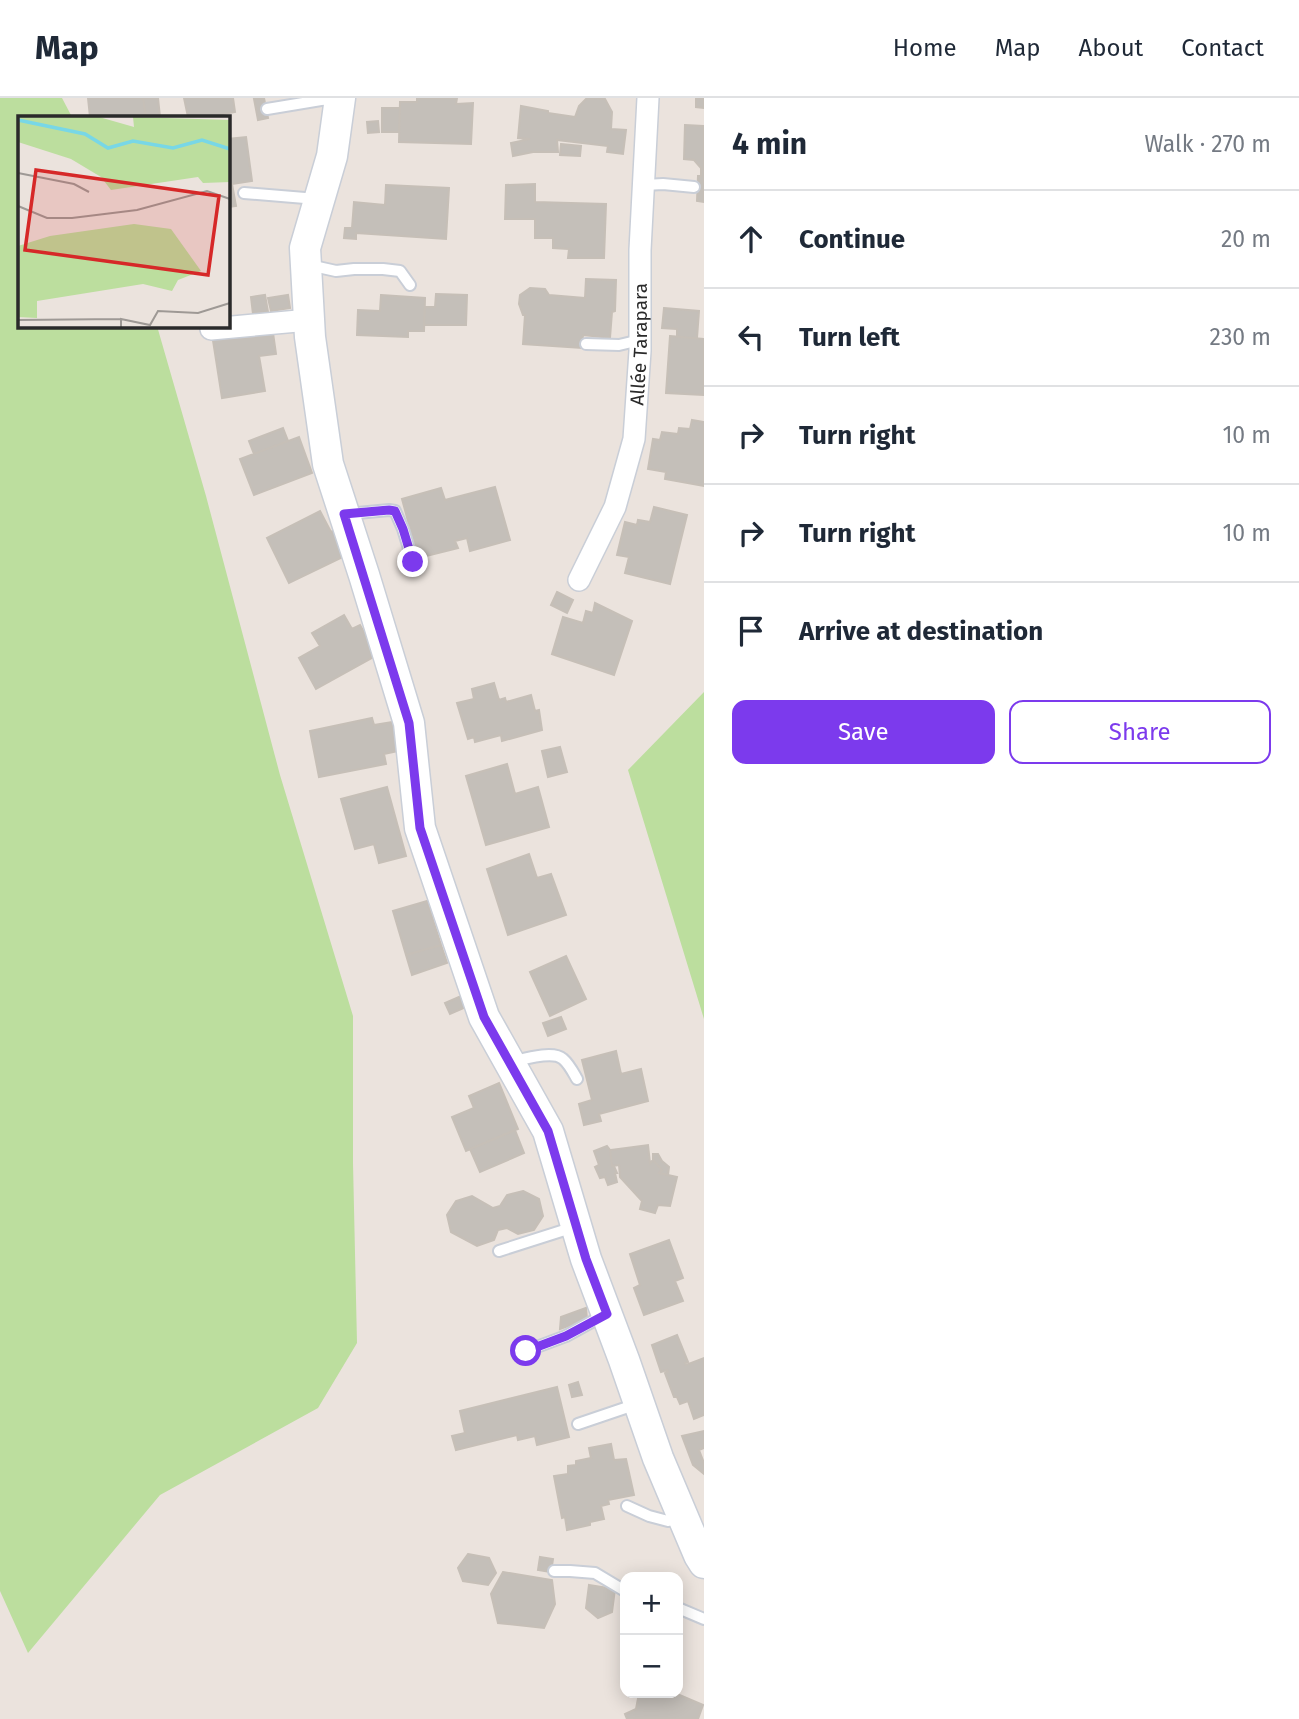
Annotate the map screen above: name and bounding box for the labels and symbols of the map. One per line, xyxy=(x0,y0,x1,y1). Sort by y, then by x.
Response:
inset map xyxy=(18,116,229,327)
street label: Allée Tarapara xyxy=(625,283,652,406)
route end xyxy=(397,546,428,577)
route start xyxy=(510,1335,541,1366)

